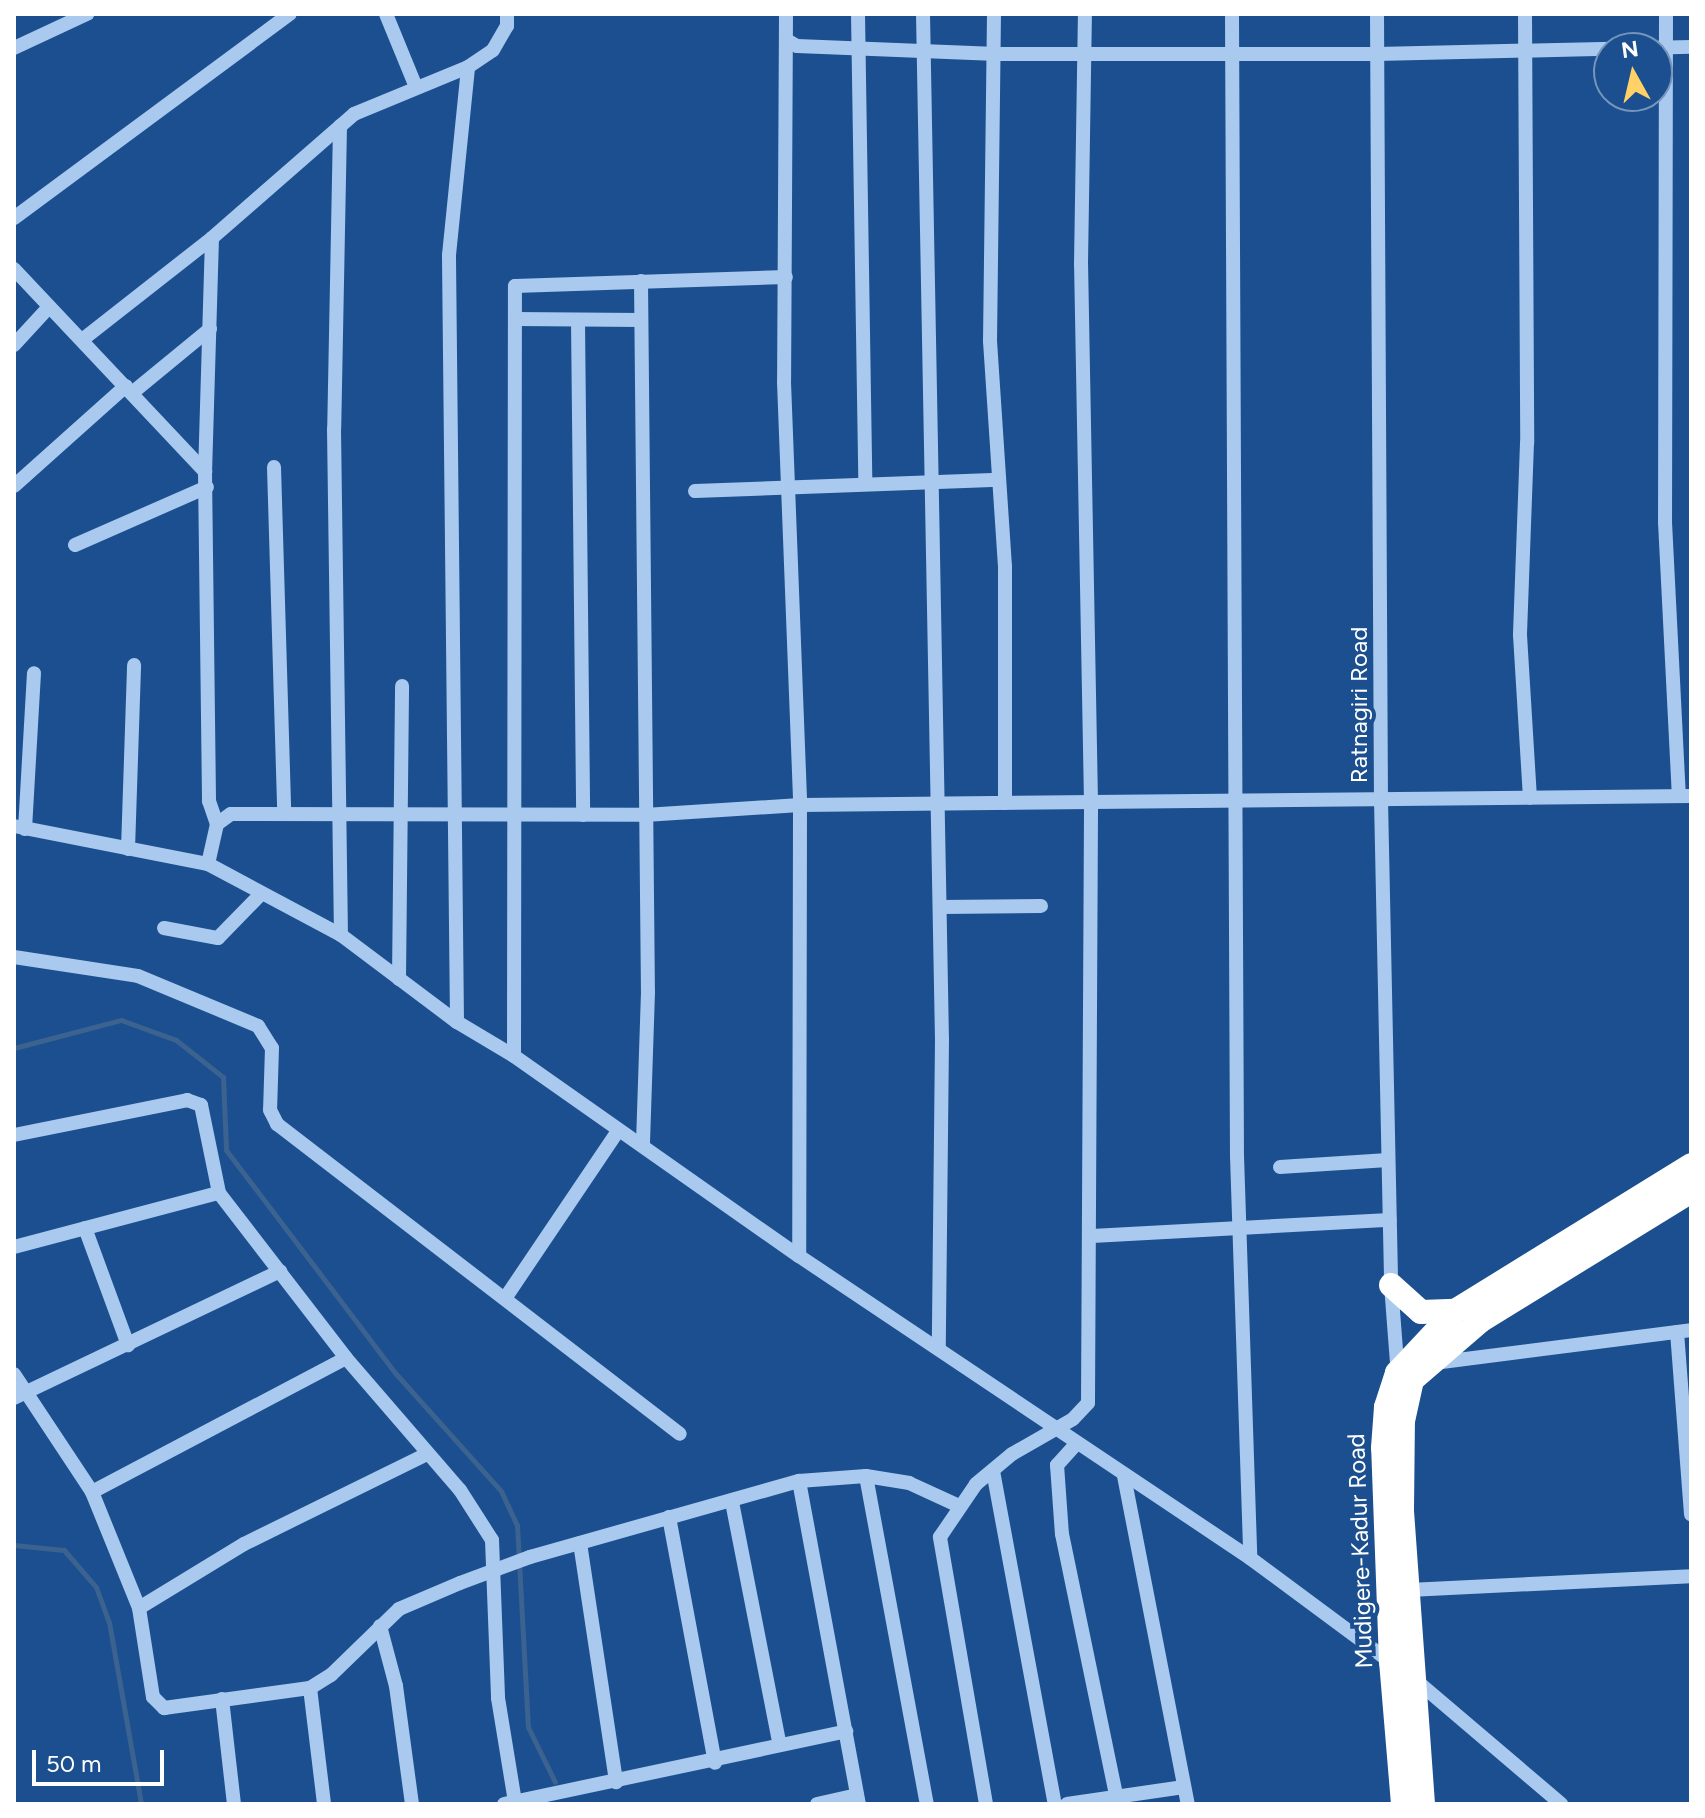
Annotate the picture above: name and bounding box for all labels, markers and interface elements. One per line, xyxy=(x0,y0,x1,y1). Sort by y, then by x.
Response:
north arrow xyxy=(1593,32,1673,112)
text: N xyxy=(1620,35,1640,64)
street label: Ratnagiri Road xyxy=(1345,627,1373,783)
street label: Mudigere-Kadur Road xyxy=(1342,1433,1378,1669)
scale bar xyxy=(36,1734,168,1784)
text: 50 m xyxy=(46,1749,102,1778)

